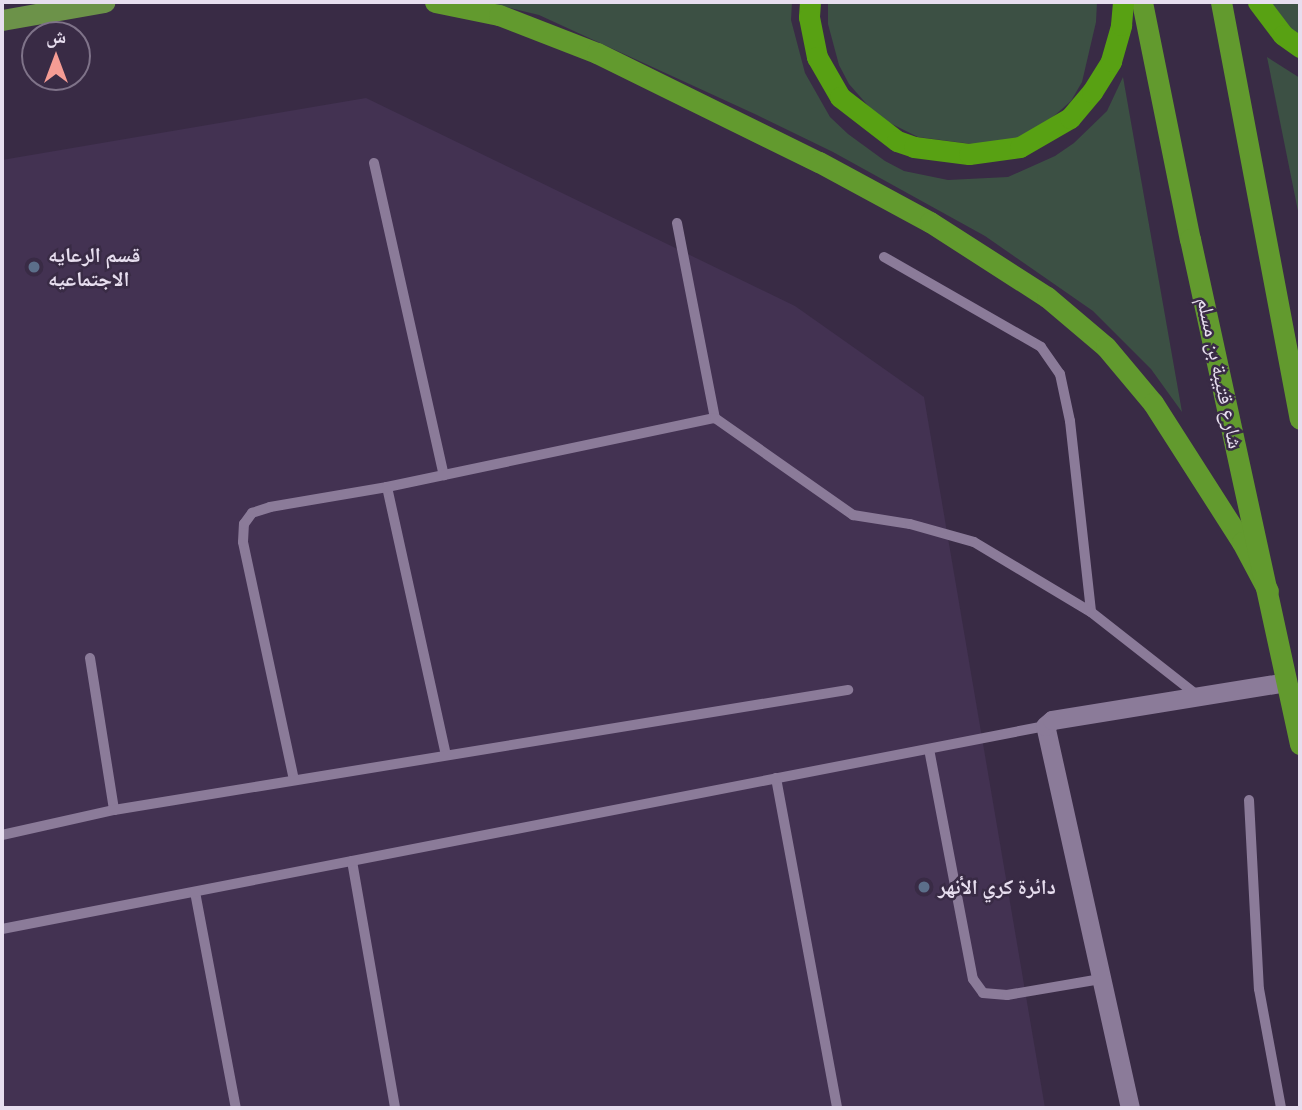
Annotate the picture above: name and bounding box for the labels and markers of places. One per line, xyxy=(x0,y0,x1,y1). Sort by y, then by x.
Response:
place label: قسم الرعايه الاجتماعيه xyxy=(48,242,140,292)
marker: قسم الرعايه الاجتماعيه xyxy=(26,259,42,275)
place label: دائرة كري الأنهر xyxy=(938,874,1056,900)
marker: دائرة كري الأنهر xyxy=(916,879,932,895)

